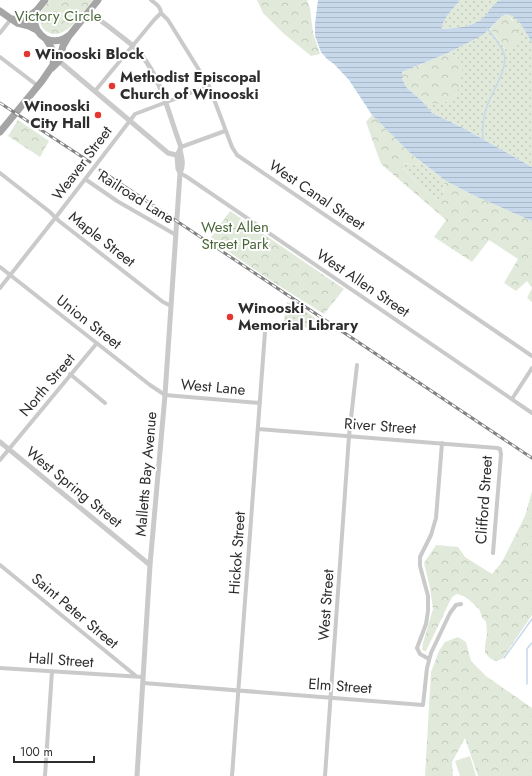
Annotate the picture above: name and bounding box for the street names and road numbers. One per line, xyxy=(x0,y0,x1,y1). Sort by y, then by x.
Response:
street label: Weaver Street xyxy=(47,121,118,205)
street label: West Canal Street xyxy=(264,155,370,236)
street label: Railroad Lane xyxy=(94,165,178,229)
street label: Maple Street xyxy=(64,206,140,272)
street label: West Allen Street xyxy=(312,244,414,323)
street label: Union Street xyxy=(52,289,127,355)
street label: North Street xyxy=(14,348,80,421)
street label: West Lane xyxy=(180,373,247,401)
street label: Malletts Bay Avenue xyxy=(130,410,162,537)
street label: River Street xyxy=(343,413,417,440)
street label: West Spring Street xyxy=(21,441,127,533)
street label: Clifford Street xyxy=(470,455,498,545)
street label: Hickok Street xyxy=(223,510,251,595)
street label: Saint Peter Street xyxy=(27,568,124,654)
street label: West Street xyxy=(313,568,339,641)
street label: Hall Street xyxy=(28,647,95,673)
street label: Elm Street xyxy=(307,673,373,699)

